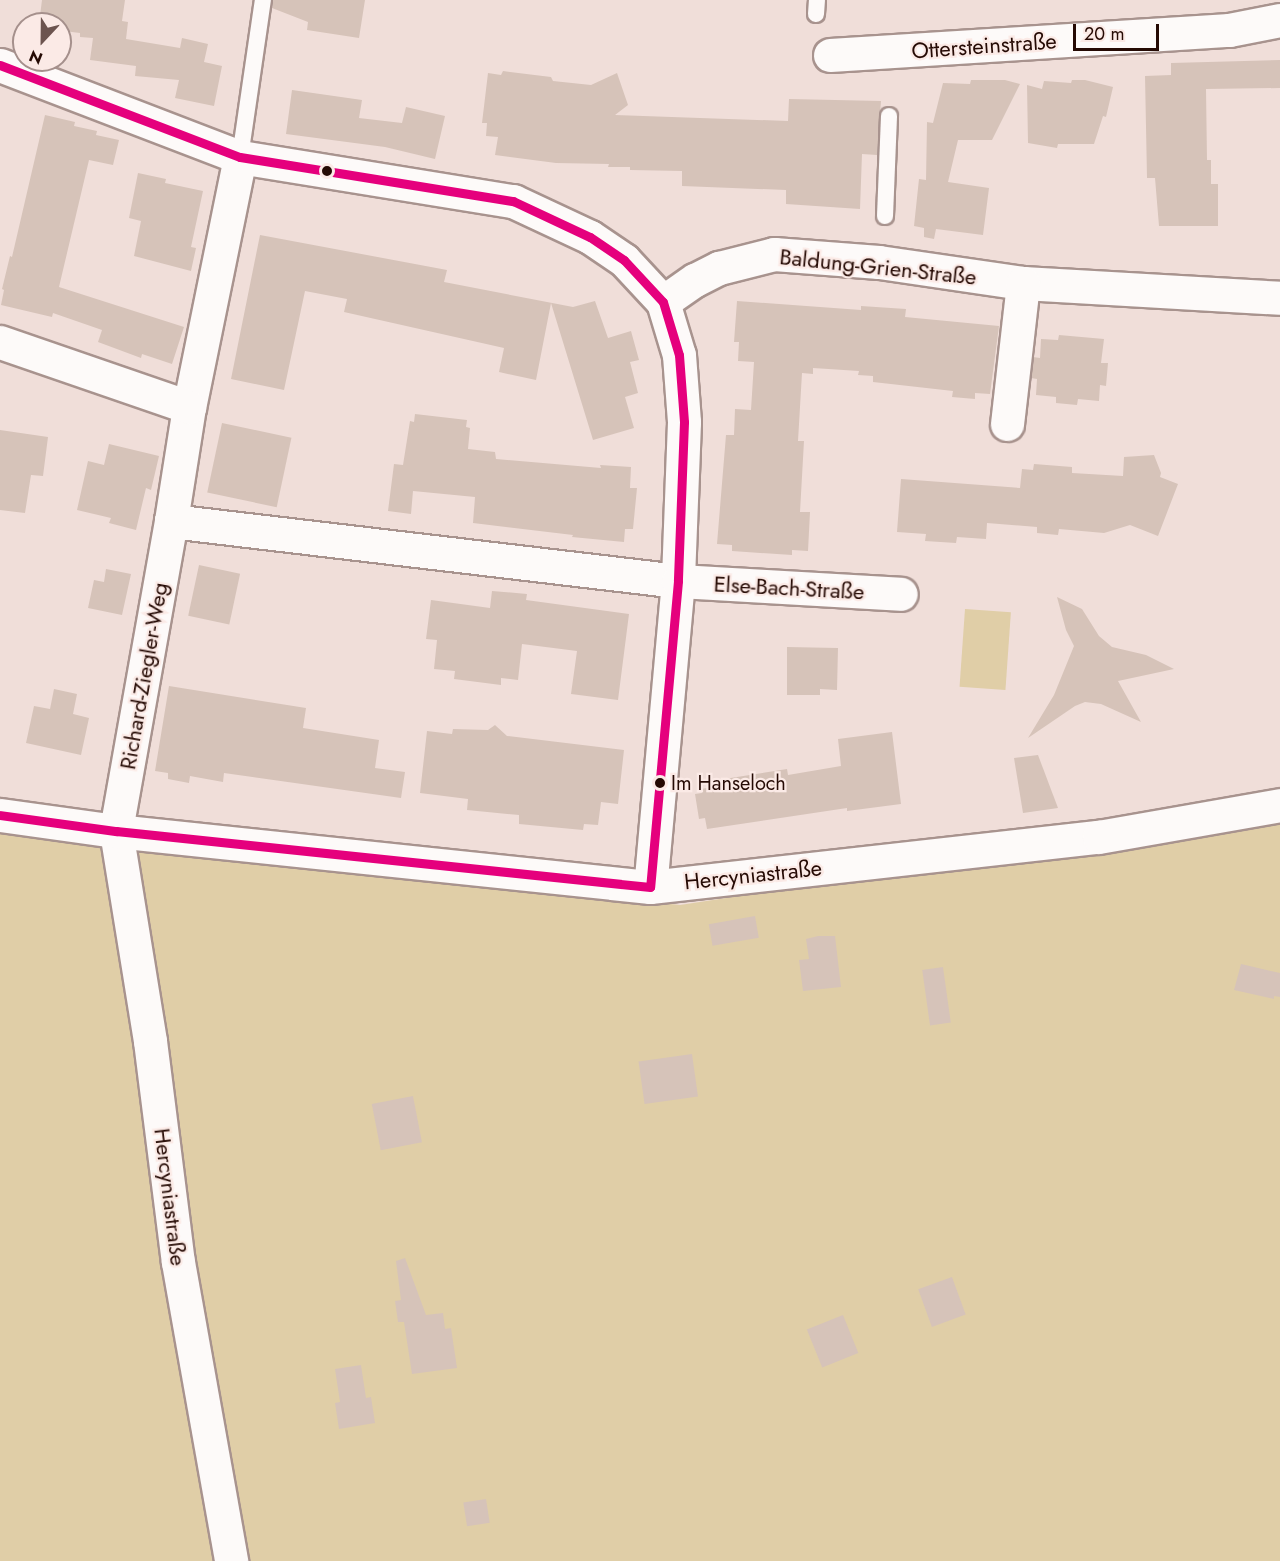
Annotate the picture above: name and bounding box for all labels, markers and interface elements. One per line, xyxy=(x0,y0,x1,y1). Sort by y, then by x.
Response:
north arrow xyxy=(12,12,72,72)
scale bar xyxy=(1076,12,1162,50)
text: 20 m xyxy=(1084,21,1124,47)
street label: Ottersteinstraße xyxy=(910,28,1058,64)
text: N xyxy=(26,44,46,70)
unlabelled marker xyxy=(321,165,333,177)
street label: Baldung-Grien-Straße xyxy=(778,244,978,290)
street label: Else-Bach-Straße xyxy=(713,571,865,605)
street label: Richard-Ziegler-Weg xyxy=(115,580,173,772)
place label: Im Hanseloch xyxy=(671,771,786,795)
marker: Im Hanseloch xyxy=(654,777,666,789)
street label: Hercyniastraße xyxy=(683,855,823,895)
street label: Hercyniastraße xyxy=(148,1127,192,1267)

